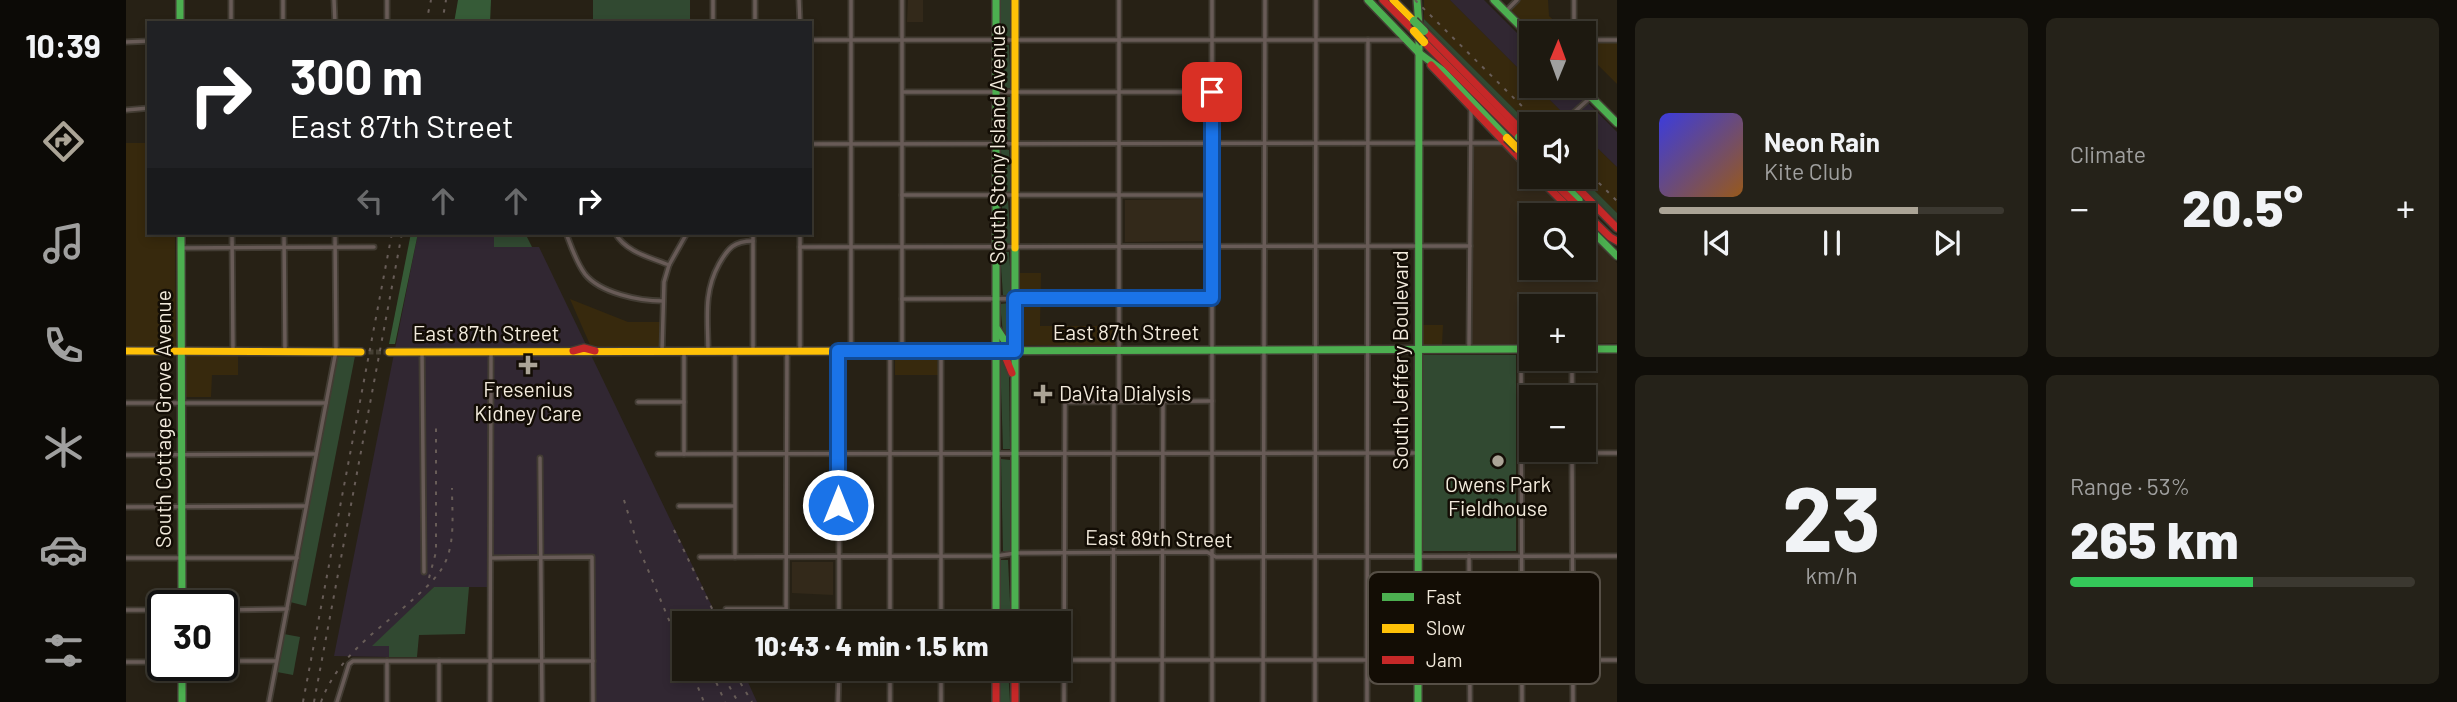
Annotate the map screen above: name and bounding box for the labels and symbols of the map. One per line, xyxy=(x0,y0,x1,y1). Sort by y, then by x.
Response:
north arrow xyxy=(1519,21,1596,98)
street label: South Stony Island Avenue xyxy=(984,25,1009,263)
pin xyxy=(1182,62,1242,122)
street label: South Jeffery Boulevard xyxy=(1387,250,1412,470)
street label: South Cottage Grove Avenue xyxy=(150,290,175,548)
street label: East 87th Street xyxy=(1053,319,1199,344)
street label: East 87th Street xyxy=(413,320,559,345)
marker: Fresenius Kidney Care xyxy=(518,355,538,375)
place label: Fresenius Kidney Care xyxy=(474,376,582,425)
place label: DaVita Dialysis xyxy=(1059,380,1191,405)
marker: DaVita Dialysis xyxy=(1033,384,1053,404)
marker: Owens Park Fieldhouse xyxy=(1490,453,1506,469)
position arrow xyxy=(801,468,875,542)
place label: Owens Park Fieldhouse xyxy=(1445,471,1551,520)
street label: East 89th Street xyxy=(1085,524,1233,551)
legend xyxy=(1368,572,1600,684)
text: Fast xyxy=(1426,585,1462,608)
speed limit sign: 30 xyxy=(147,590,238,681)
text: Slow xyxy=(1426,616,1465,639)
text: Jam xyxy=(1426,648,1462,671)

